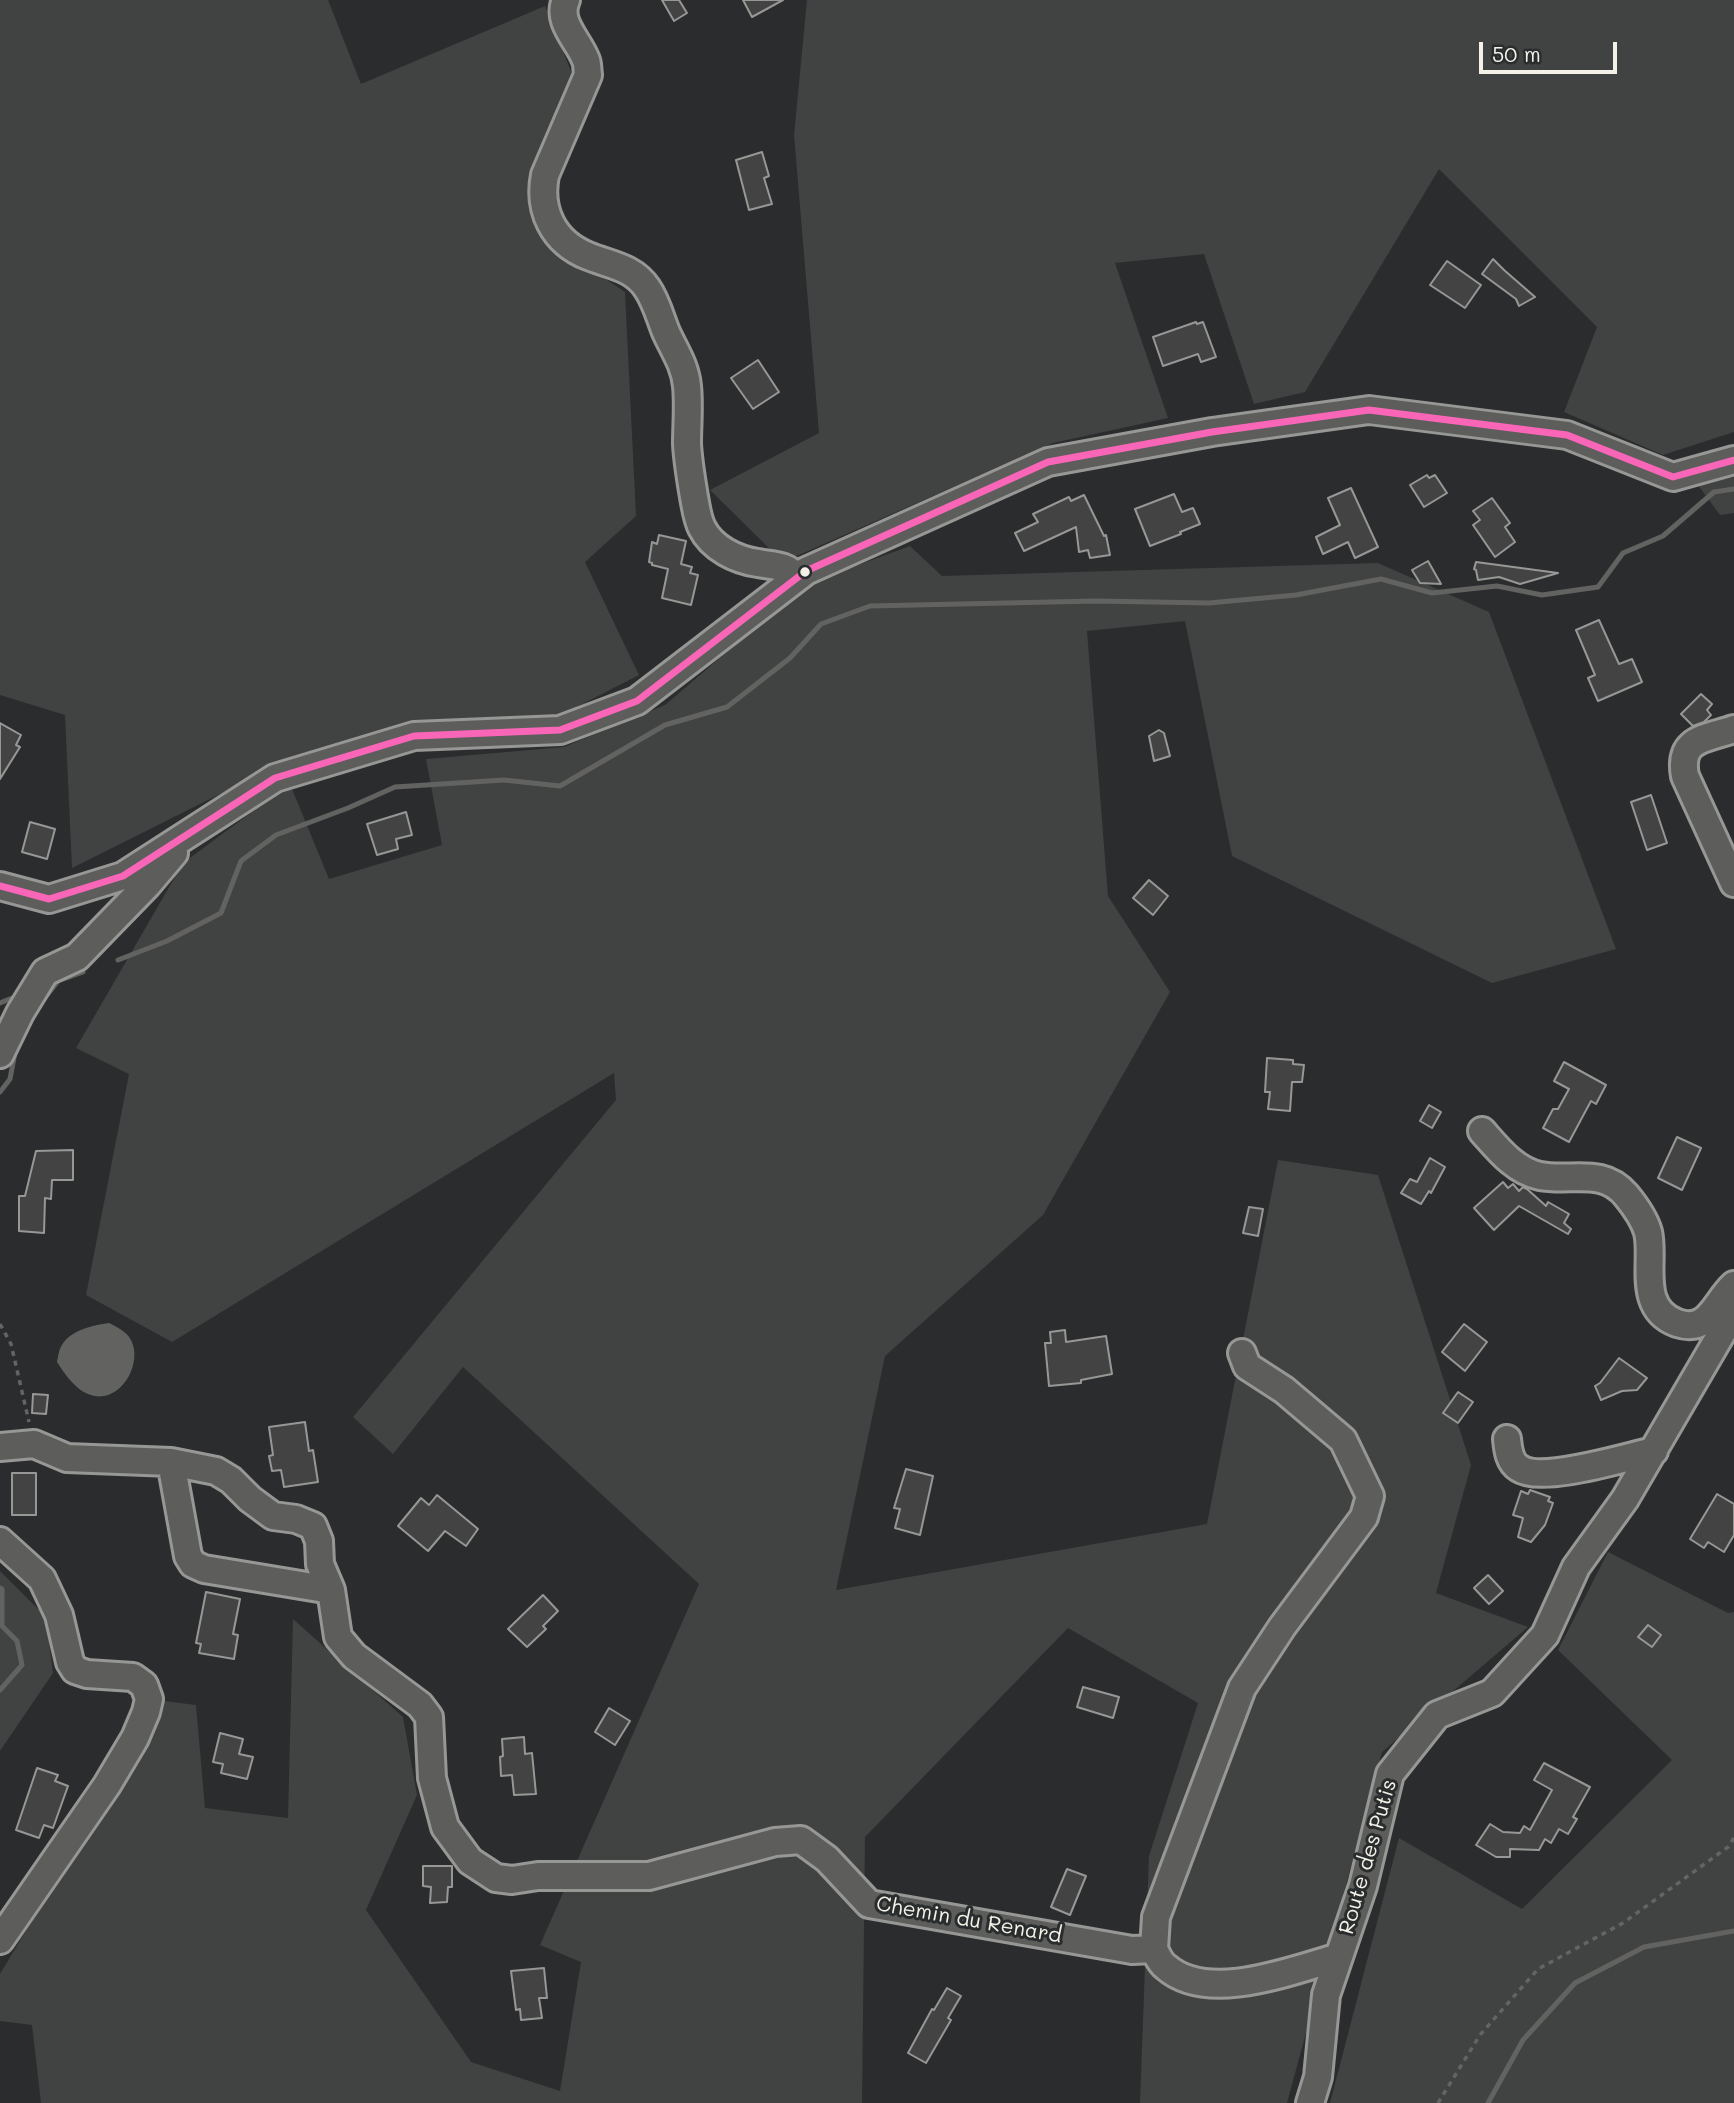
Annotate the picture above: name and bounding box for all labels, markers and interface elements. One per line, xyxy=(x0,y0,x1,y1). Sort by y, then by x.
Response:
scale bar xyxy=(1482,28,1620,72)
text: 50 m xyxy=(1492,40,1541,67)
unlabelled marker xyxy=(798,565,812,579)
street label: Route des Putis xyxy=(1334,1777,1402,1937)
street label: Chemin du Renard xyxy=(874,1891,1064,1949)

